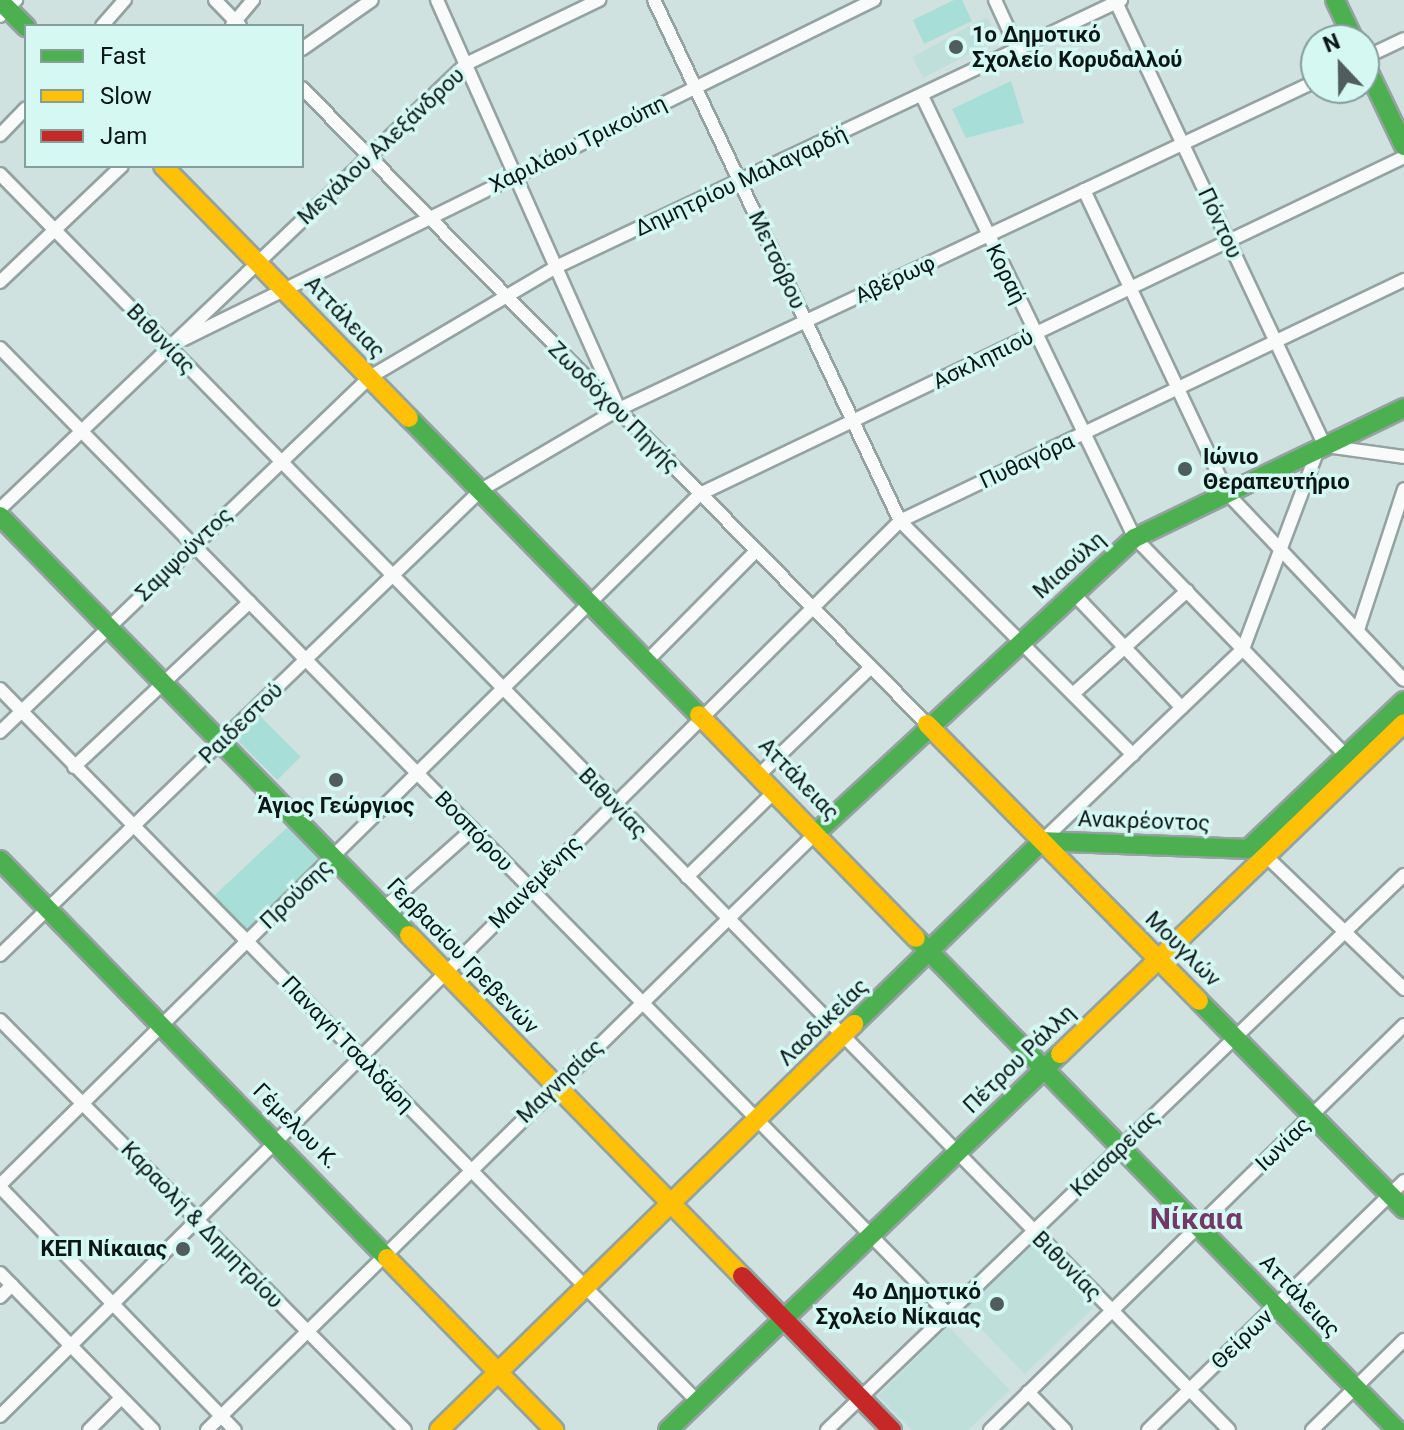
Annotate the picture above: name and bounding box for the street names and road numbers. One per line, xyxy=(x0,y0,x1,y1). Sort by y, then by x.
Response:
street label: Μεγάλου Αλεξάνδρου xyxy=(292,62,470,230)
street label: Χαριλάου Τρικούπη xyxy=(485,90,671,198)
street label: Δημητρίου Μαλαγαρδή xyxy=(631,120,851,242)
street label: Πόντου xyxy=(1192,184,1248,262)
street label: Μετσόβου xyxy=(743,207,811,313)
street label: Κοραή xyxy=(980,240,1032,308)
street label: Αβέρωφ xyxy=(851,249,939,309)
street label: Αττάλειας xyxy=(299,270,391,364)
street label: Βιθυνίας xyxy=(121,298,201,380)
street label: Ασκληπιού xyxy=(928,323,1038,395)
street label: Ζωοδόχου Πηγής xyxy=(543,336,685,478)
street label: Πυθαγόρα xyxy=(976,428,1078,494)
street label: Σαμψούντος xyxy=(130,501,238,607)
street label: Μιαούλη xyxy=(1028,526,1110,604)
street label: Ραιδεστού xyxy=(194,677,288,769)
street label: Αττάλειας xyxy=(753,732,845,826)
street label: Βιθυνίας xyxy=(573,762,653,844)
street label: Βοσπόρου xyxy=(429,785,519,877)
street label: Ανακρέοντος xyxy=(1078,806,1210,836)
street label: Μαινεμένης xyxy=(483,830,587,934)
street label: Προύσης xyxy=(255,853,337,935)
street label: Γερβασίου Γρεβενών xyxy=(382,872,544,1040)
street label: Μουγλών xyxy=(1140,906,1226,992)
street label: Παναγή Τσαλδάρη xyxy=(276,970,420,1118)
street label: Λαοδικείας xyxy=(773,973,873,1071)
street label: Πέτρου Ράλλη xyxy=(958,999,1080,1119)
street label: Μαγνησίας xyxy=(511,1033,609,1129)
street label: Γέμελου Κ. xyxy=(248,1078,344,1174)
street label: Καισαρείας xyxy=(1065,1104,1165,1202)
street label: Ιωνίας xyxy=(1250,1112,1316,1176)
street label: Καραολή & Δημητρίου xyxy=(116,1136,288,1314)
street label: Βιθυνίας xyxy=(1027,1226,1107,1306)
street label: Αττάλειας xyxy=(1254,1249,1346,1343)
street label: Θείρων xyxy=(1206,1303,1278,1375)

